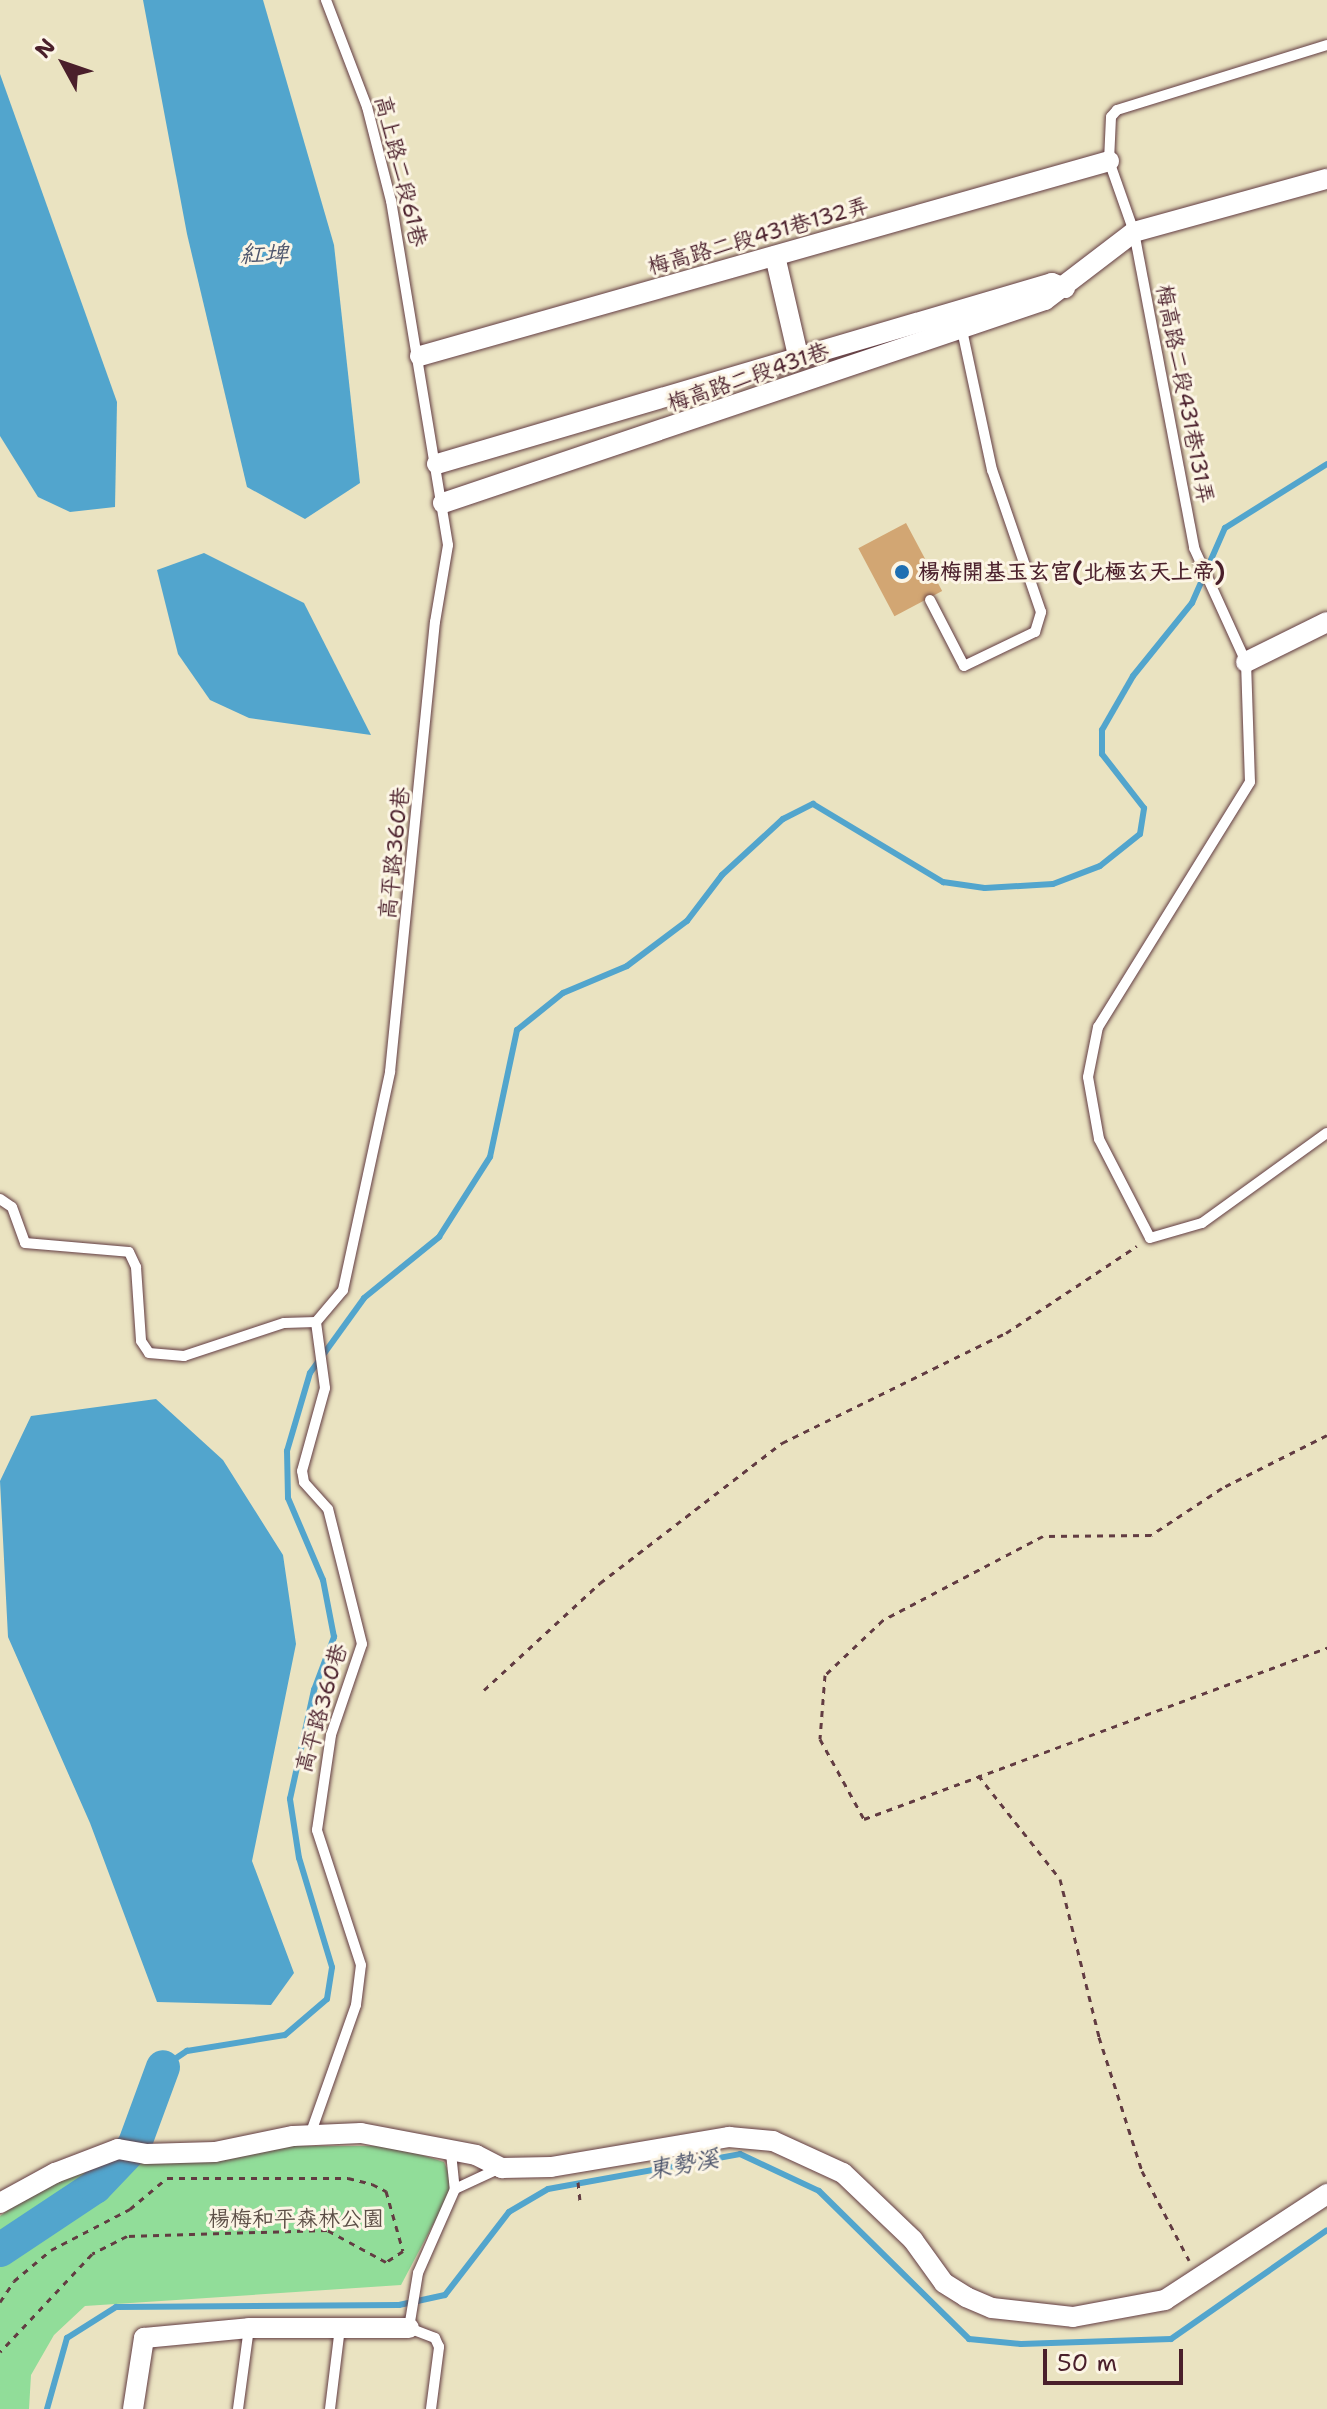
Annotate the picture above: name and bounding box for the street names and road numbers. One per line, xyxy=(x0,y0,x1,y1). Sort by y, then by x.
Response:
street label: 高上路二段61巷 xyxy=(369,93,433,249)
street label: 梅高路二段431巷132弄 xyxy=(644,192,872,280)
street label: 梅高路二段431巷131弄 xyxy=(1151,282,1219,506)
street label: 梅高路二段431巷 xyxy=(664,337,832,417)
street label: 高平路360巷 xyxy=(374,785,414,921)
street label: 高平路360巷 xyxy=(290,1640,352,1776)

